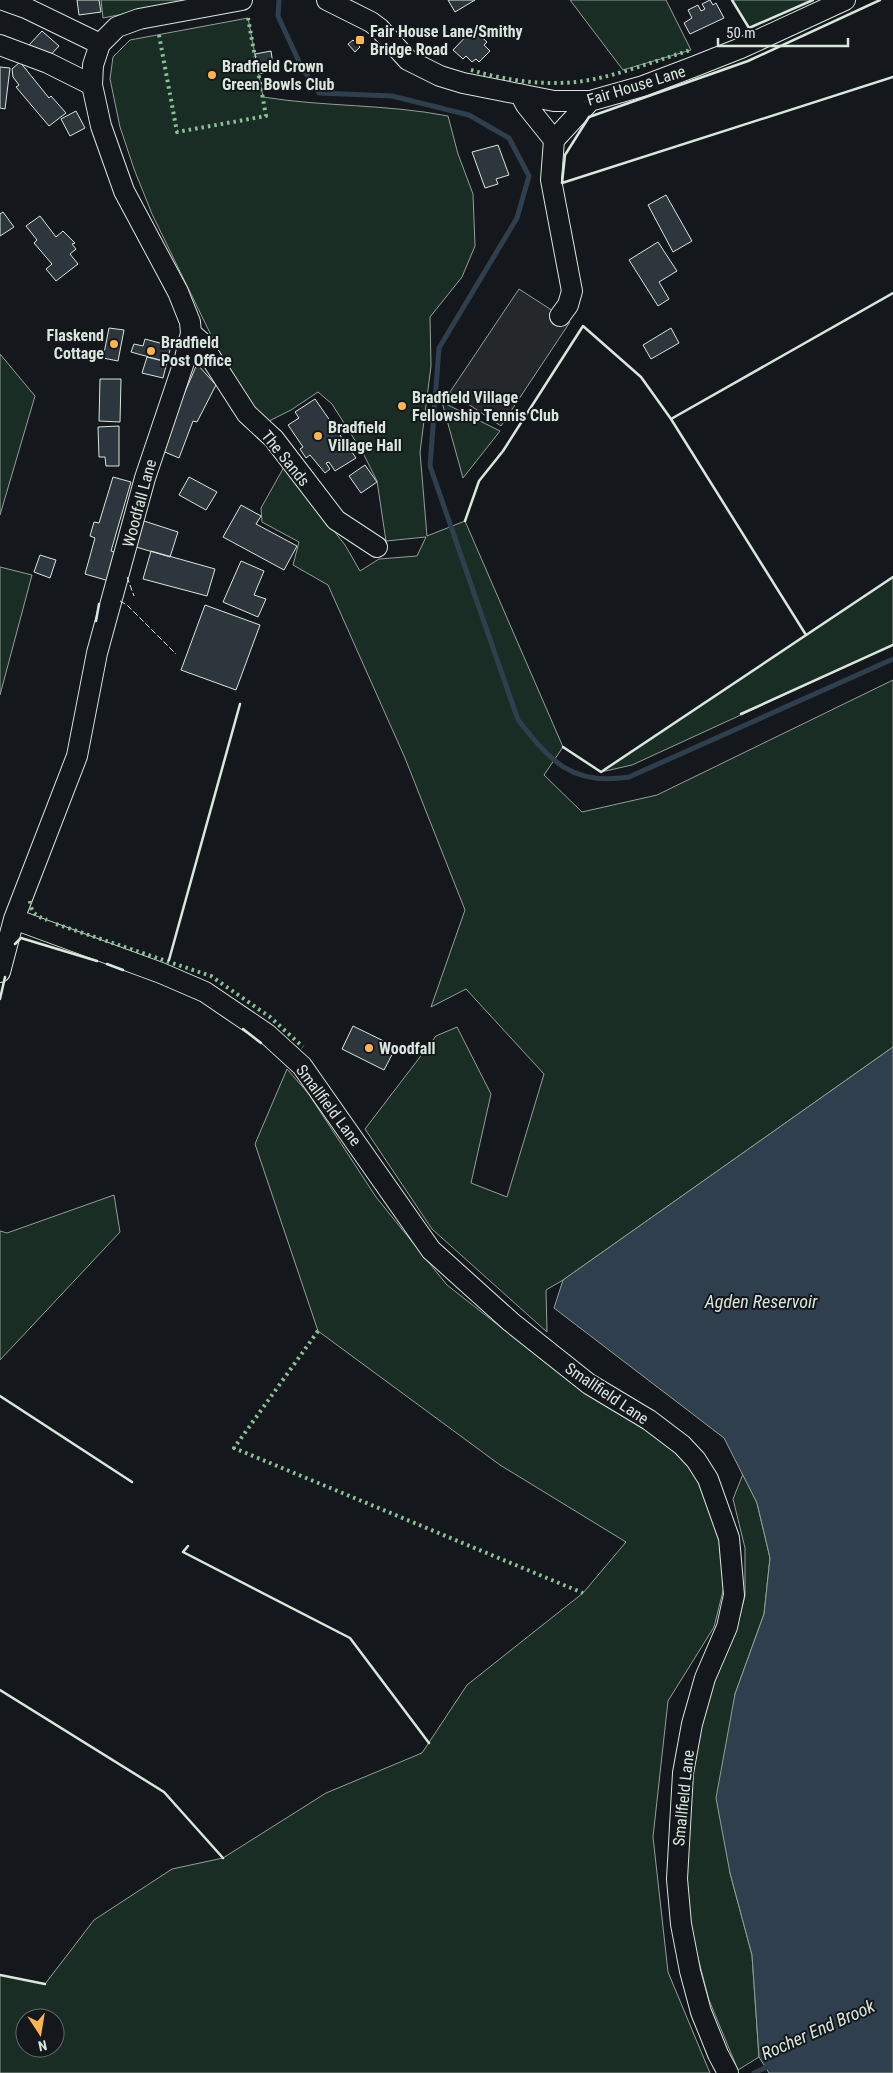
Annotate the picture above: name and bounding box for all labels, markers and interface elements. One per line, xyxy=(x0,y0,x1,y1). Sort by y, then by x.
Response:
scale bar xyxy=(718,15,848,47)
place label: Fair House Lane/Smithy Bridge Road xyxy=(370,22,523,59)
text: 50 m xyxy=(726,24,756,42)
marker: Fair House Lane/Smithy Bridge Road xyxy=(354,34,366,46)
place label: Bradfield Crown Green Bowls Club xyxy=(222,57,334,94)
street label: Fair House Lane xyxy=(585,61,688,109)
marker: Bradfield Crown Green Bowls Club xyxy=(206,69,218,81)
place label: Flaskend Cottage xyxy=(47,326,104,363)
place label: Bradfield Post Office xyxy=(161,333,232,370)
marker: Flaskend Cottage xyxy=(108,338,120,350)
marker: Bradfield Post Office xyxy=(145,345,157,357)
place label: Bradfield Village Fellowship Tennis Club xyxy=(412,388,559,425)
marker: Bradfield Village Fellowship Tennis Club xyxy=(396,400,408,412)
place label: Bradfield Village Hall xyxy=(328,418,402,455)
street label: The Sands xyxy=(257,427,314,490)
marker: Bradfield Village Hall xyxy=(312,430,324,442)
street label: Woodfall Lane xyxy=(119,457,160,549)
place label: Woodfall xyxy=(379,1039,435,1058)
marker: Woodfall xyxy=(363,1042,375,1054)
street label: Smallfield Lane xyxy=(292,1061,365,1150)
water label: Agden Reservoir xyxy=(704,1291,818,1312)
street label: Smallfield Lane xyxy=(561,1359,652,1428)
street label: Smallfield Lane xyxy=(669,1749,698,1847)
water label: Rocher End Brook xyxy=(758,1995,879,2064)
north arrow xyxy=(15,2008,65,2058)
text: N xyxy=(37,2037,49,2054)

